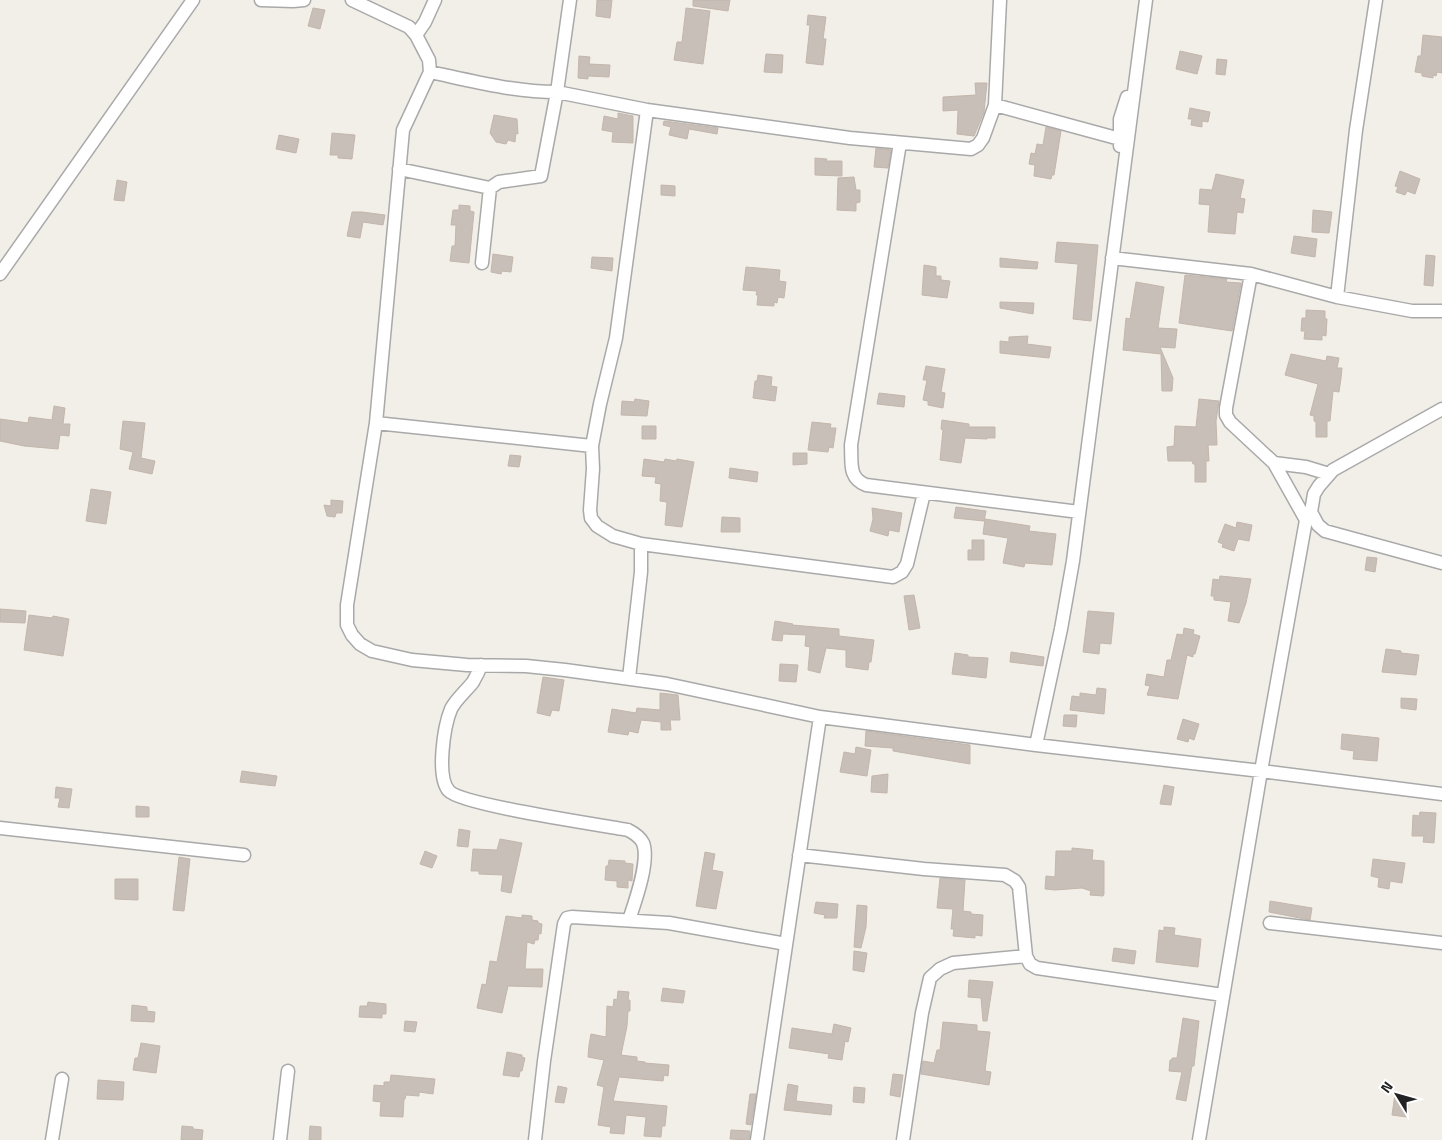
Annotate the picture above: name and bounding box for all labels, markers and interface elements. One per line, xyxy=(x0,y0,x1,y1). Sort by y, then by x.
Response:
north arrow xyxy=(1372,1070,1422,1120)
text: N xyxy=(1375,1077,1398,1097)

